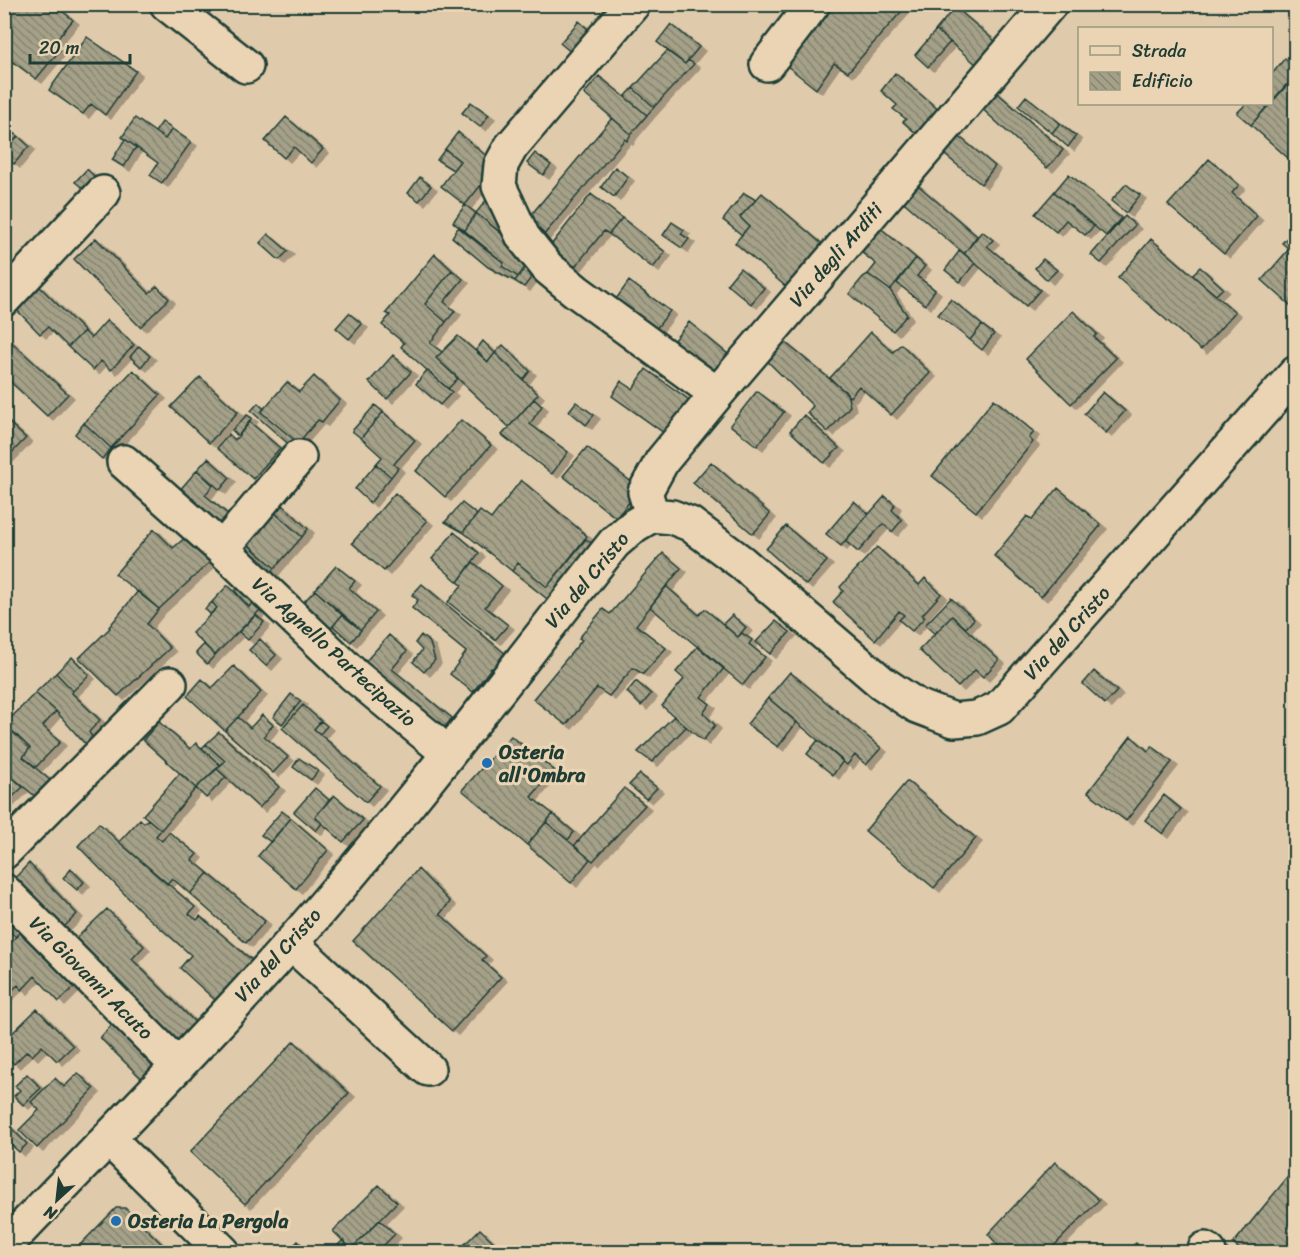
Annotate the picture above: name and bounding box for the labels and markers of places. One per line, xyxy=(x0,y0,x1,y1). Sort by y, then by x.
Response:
place label: Osteria all'Ombra xyxy=(498,735,585,793)
marker: Osteria all'Ombra xyxy=(480,756,494,770)
place label: Osteria La Pergola xyxy=(128,1204,289,1239)
marker: Osteria La Pergola xyxy=(109,1214,123,1228)

